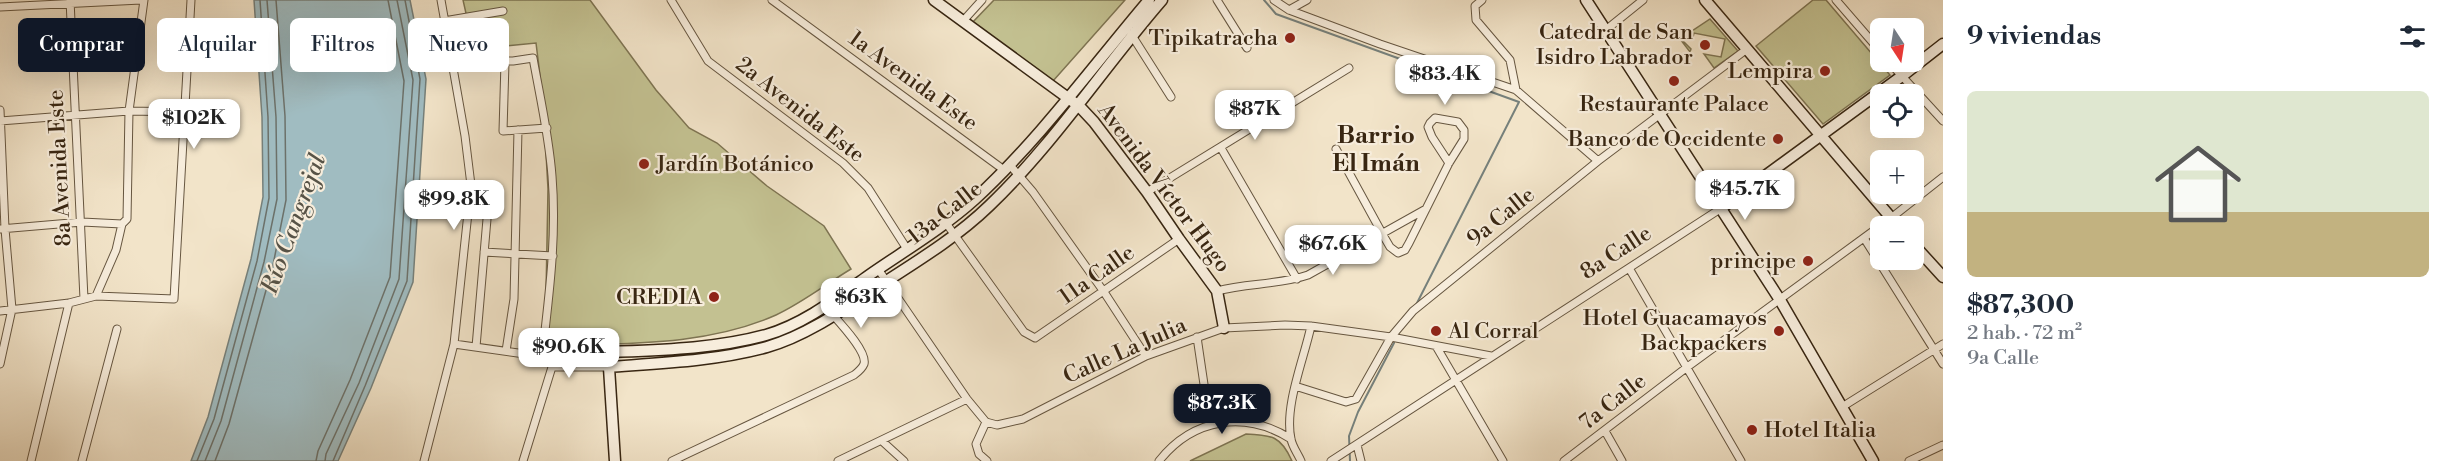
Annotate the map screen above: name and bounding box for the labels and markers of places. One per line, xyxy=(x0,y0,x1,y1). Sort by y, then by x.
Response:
place label: Catedral de San Isidro Labrador xyxy=(1536,19,1693,71)
place label: Tipikatracha xyxy=(1149,25,1279,52)
marker: Tipikatracha xyxy=(1283,31,1297,45)
marker: Catedral de San Isidro Labrador xyxy=(1698,38,1712,52)
pin: $83.4K xyxy=(1396,55,1494,106)
place label: Lempira xyxy=(1728,58,1814,85)
marker: Lempira xyxy=(1818,64,1832,78)
marker: Restaurante Palace xyxy=(1667,74,1681,88)
pin: $87K xyxy=(1219,90,1291,141)
place label: Restaurante Palace xyxy=(1579,91,1769,118)
pin: $102K xyxy=(152,99,236,150)
place label: Banco de Occidente xyxy=(1567,126,1766,153)
marker: Banco de Occidente xyxy=(1771,132,1785,146)
place label: Jardín Botánico xyxy=(655,151,814,178)
marker: Jardín Botánico xyxy=(637,157,651,171)
pin: $45.7K xyxy=(1696,170,1794,221)
pin: $99.8K xyxy=(405,180,503,231)
pin: $67.6K xyxy=(1284,225,1382,276)
place label: principe xyxy=(1711,248,1796,275)
marker: principe xyxy=(1801,254,1815,268)
pin: $63K xyxy=(825,278,897,329)
place label: CREDIA xyxy=(616,284,703,311)
marker: CREDIA xyxy=(707,290,721,304)
place label: Hotel Guacamayos Backpackers xyxy=(1583,305,1767,357)
place label: Al Corral xyxy=(1447,318,1539,345)
marker: Al Corral xyxy=(1429,324,1443,338)
marker: Hotel Guacamayos Backpackers xyxy=(1772,324,1786,338)
pin: $90.6K xyxy=(520,328,618,379)
pin: $87.3K xyxy=(1173,384,1271,435)
place label: Hotel Italia xyxy=(1764,417,1877,444)
marker: Hotel Italia xyxy=(1745,423,1759,437)

